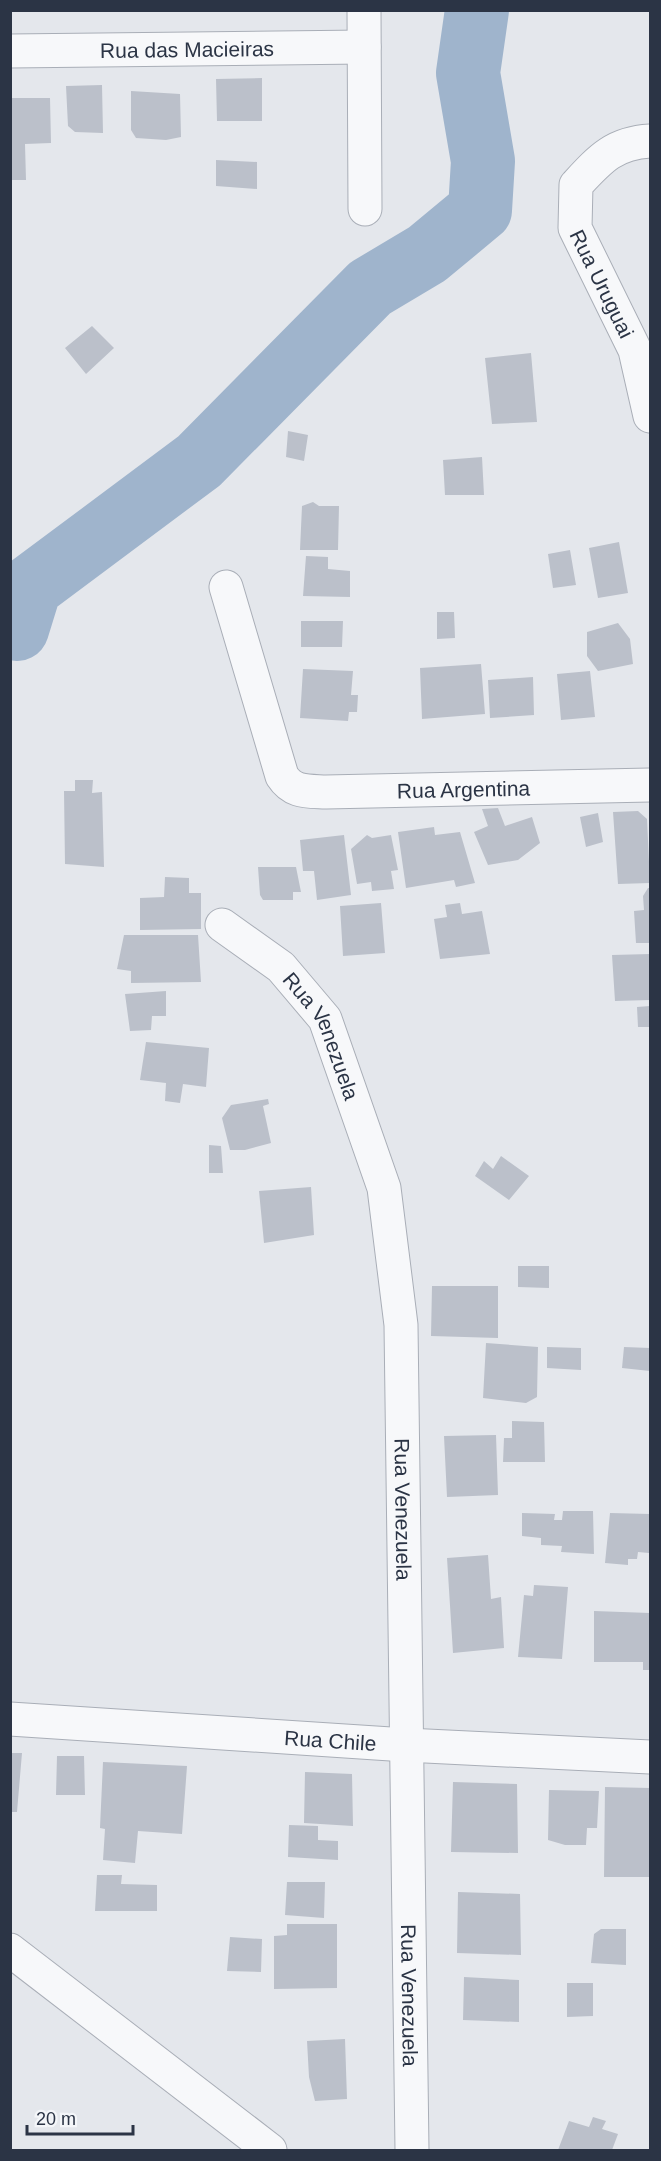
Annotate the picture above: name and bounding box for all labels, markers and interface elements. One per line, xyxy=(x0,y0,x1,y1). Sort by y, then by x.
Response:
street label: Rua das Macieiras xyxy=(100,37,274,61)
street label: Rua Uruguai xyxy=(566,226,639,342)
street label: Rua Argentina xyxy=(397,776,531,802)
street label: Rua Venezuela xyxy=(279,967,364,1103)
street label: Rua Venezuela xyxy=(391,1438,416,1581)
street label: Rua Chile xyxy=(284,1726,377,1755)
street label: Rua Venezuela xyxy=(397,1924,422,2067)
scale bar xyxy=(27,2098,134,2136)
text: 20 m xyxy=(36,2109,76,2129)

